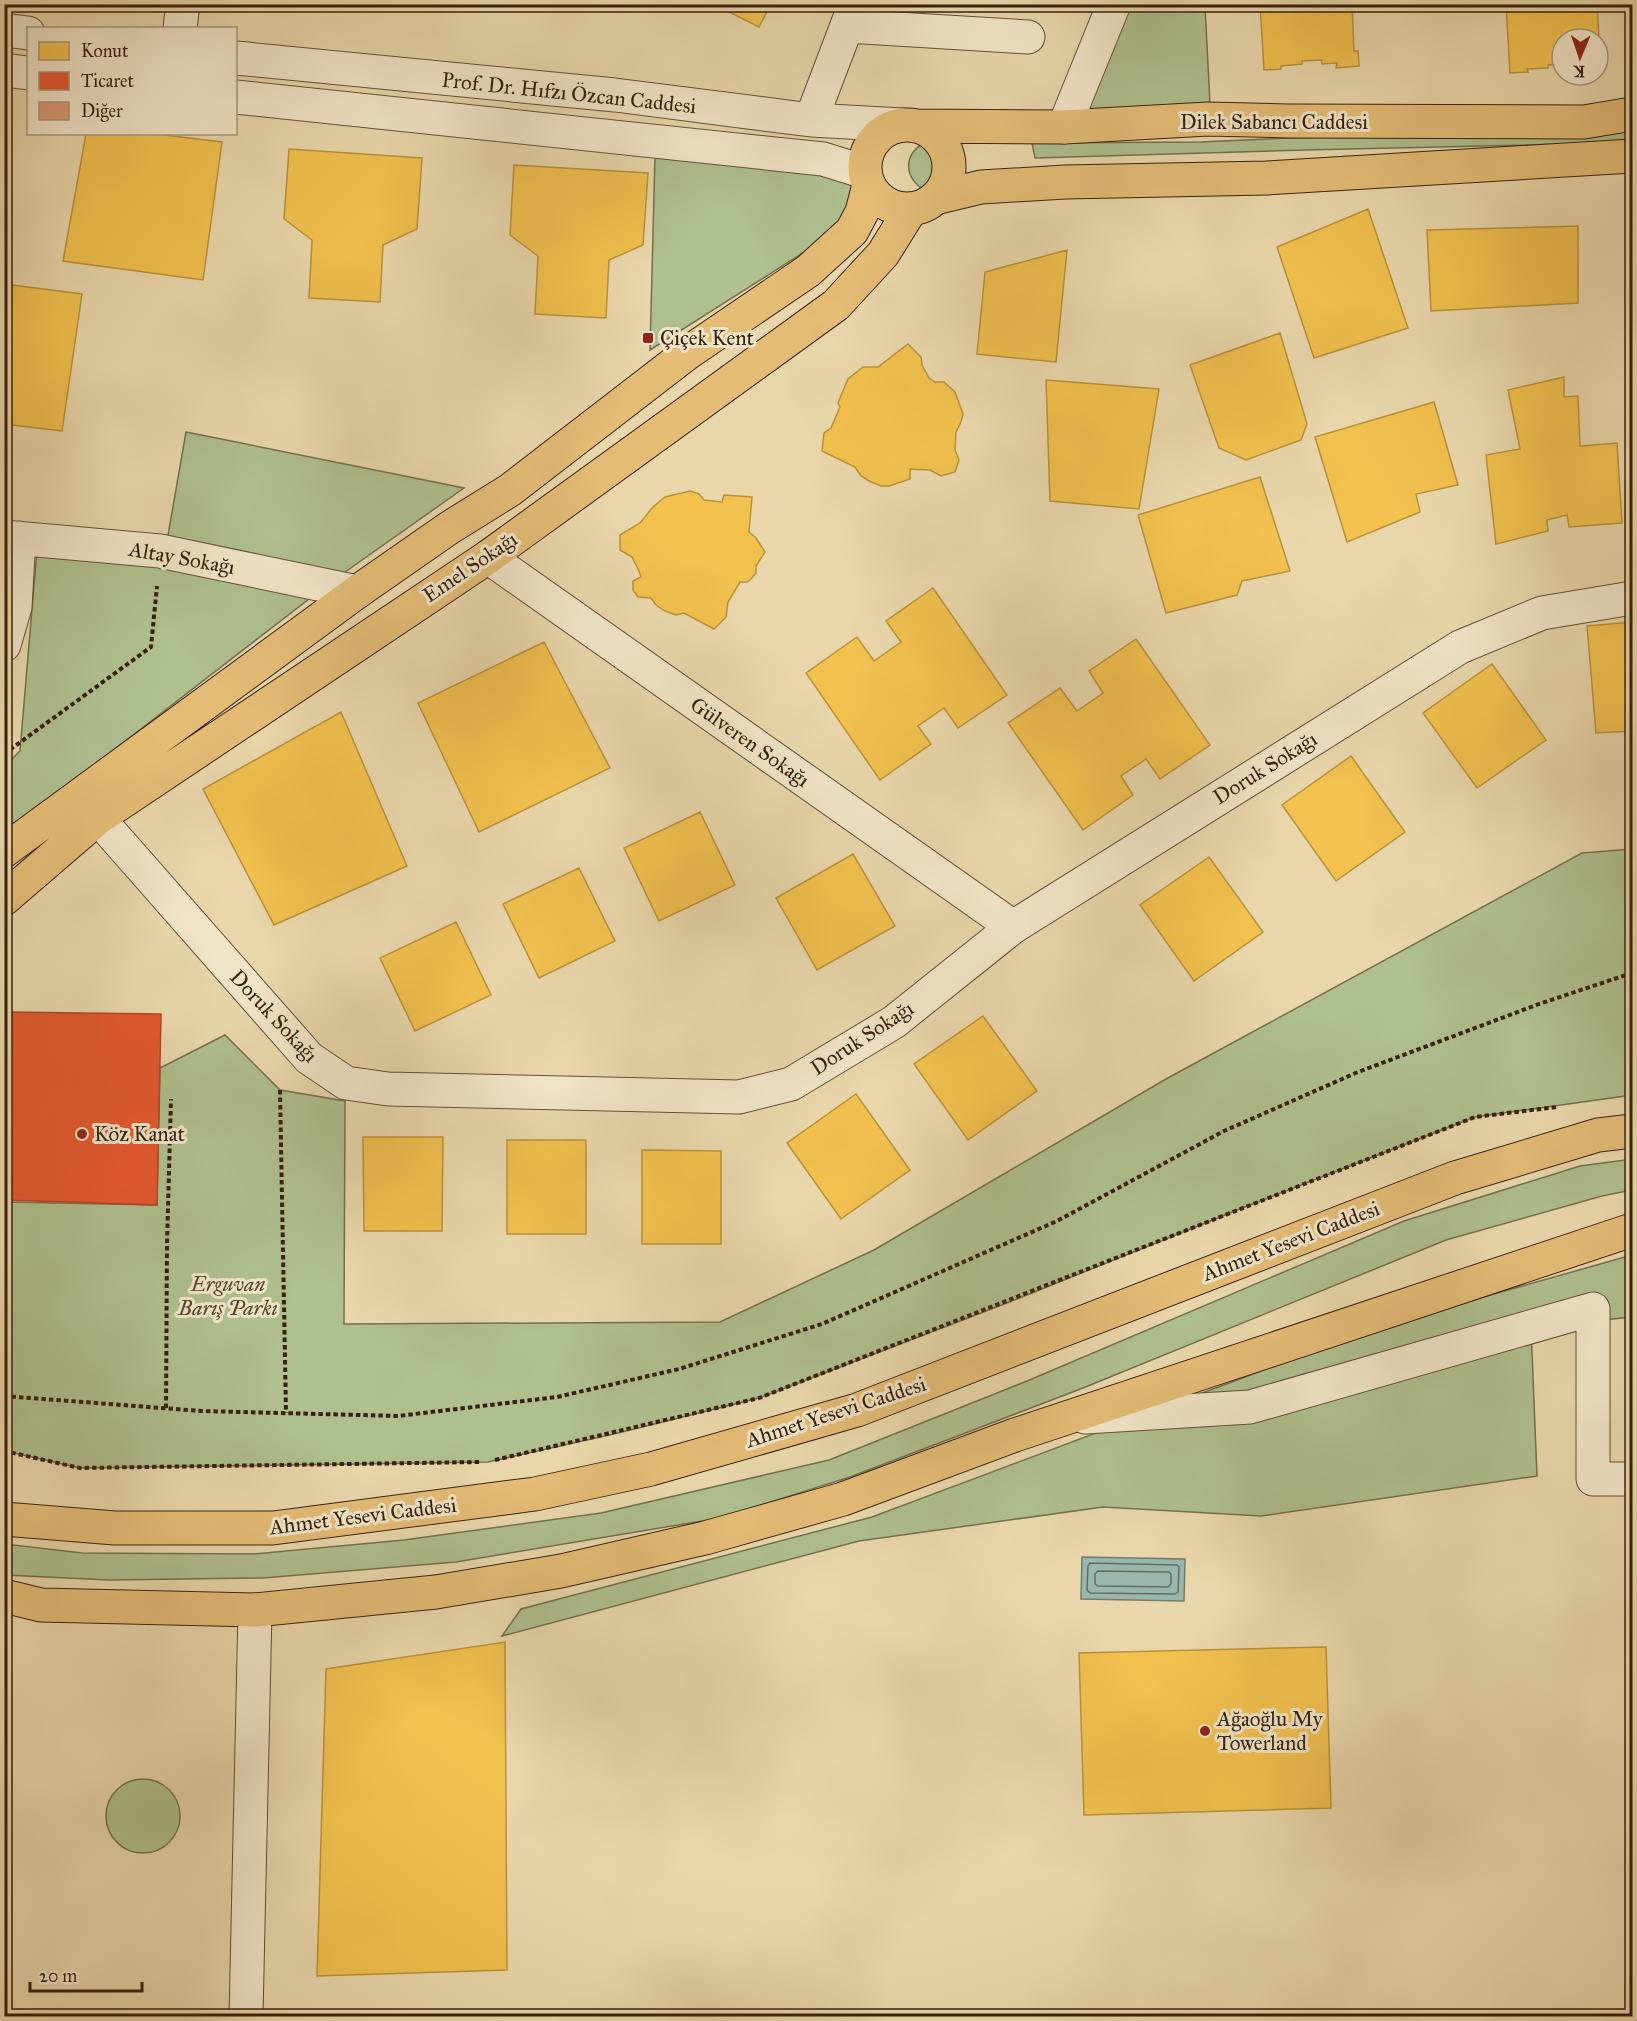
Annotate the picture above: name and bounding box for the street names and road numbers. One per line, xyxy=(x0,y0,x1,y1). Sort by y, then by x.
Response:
street label: Prof. Dr. Hıfzı Özcan Caddesi xyxy=(440,67,698,119)
street label: Dilek Sabancı Caddesi xyxy=(1180,109,1368,135)
street label: Emel Sokağı xyxy=(418,526,522,608)
street label: Altay Sokağı xyxy=(126,536,237,580)
street label: Gülveren Sokağı xyxy=(685,691,815,793)
street label: Doruk Sokağı xyxy=(1208,726,1322,810)
street label: Doruk Sokağı xyxy=(224,964,324,1068)
street label: Doruk Sokağı xyxy=(806,995,919,1081)
street label: Ahmet Yesevi Caddesi xyxy=(1198,1195,1384,1287)
street label: Ahmet Yesevi Caddesi xyxy=(742,1371,930,1454)
street label: Ahmet Yesevi Caddesi xyxy=(267,1492,458,1540)

